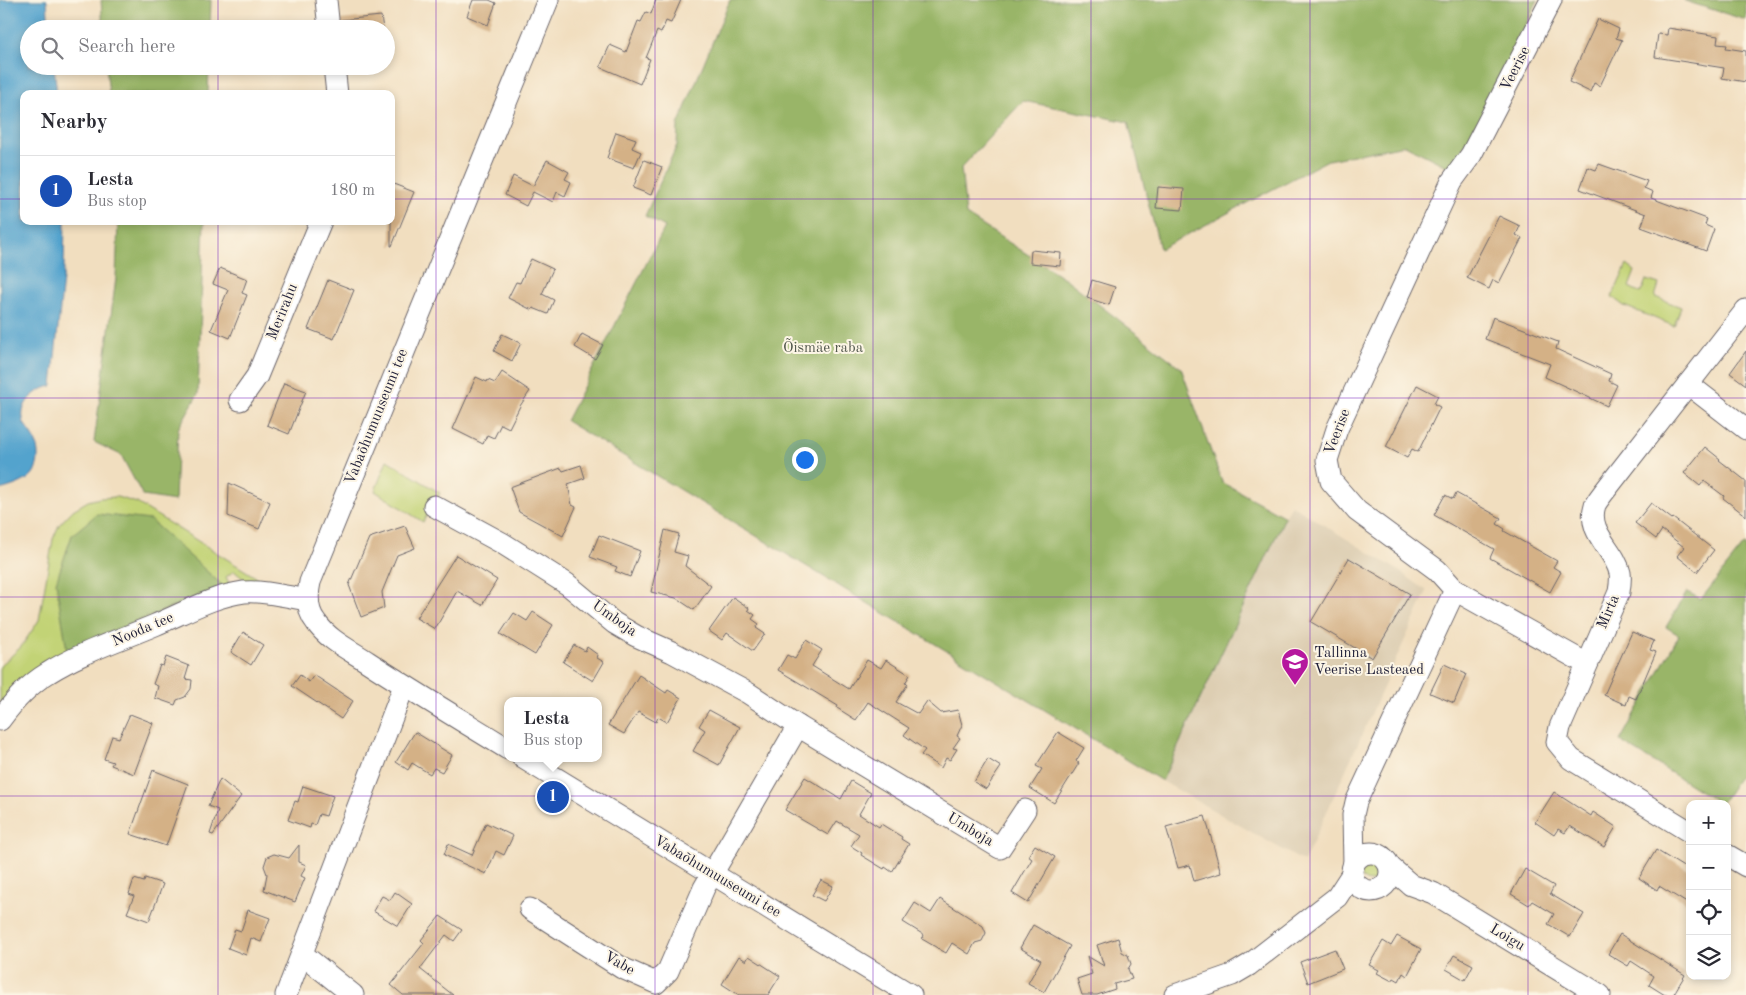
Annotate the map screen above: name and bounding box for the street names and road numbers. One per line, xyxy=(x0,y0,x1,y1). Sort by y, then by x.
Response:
street label: Veerise xyxy=(1499,44,1534,94)
street label: Merirahu xyxy=(265,282,301,342)
street label: Vabaõhumuuseumi tee xyxy=(343,347,411,487)
street label: Veerise xyxy=(1322,407,1354,457)
street label: Mirta xyxy=(1595,592,1623,631)
street label: Umboja xyxy=(589,598,640,640)
street label: Nooda tee xyxy=(110,610,176,650)
street label: Umboja xyxy=(944,810,996,850)
street label: Vabaõhumuuseumi tee xyxy=(651,833,783,921)
street label: Loigu xyxy=(1487,922,1527,954)
street label: Vabe xyxy=(601,949,637,979)

